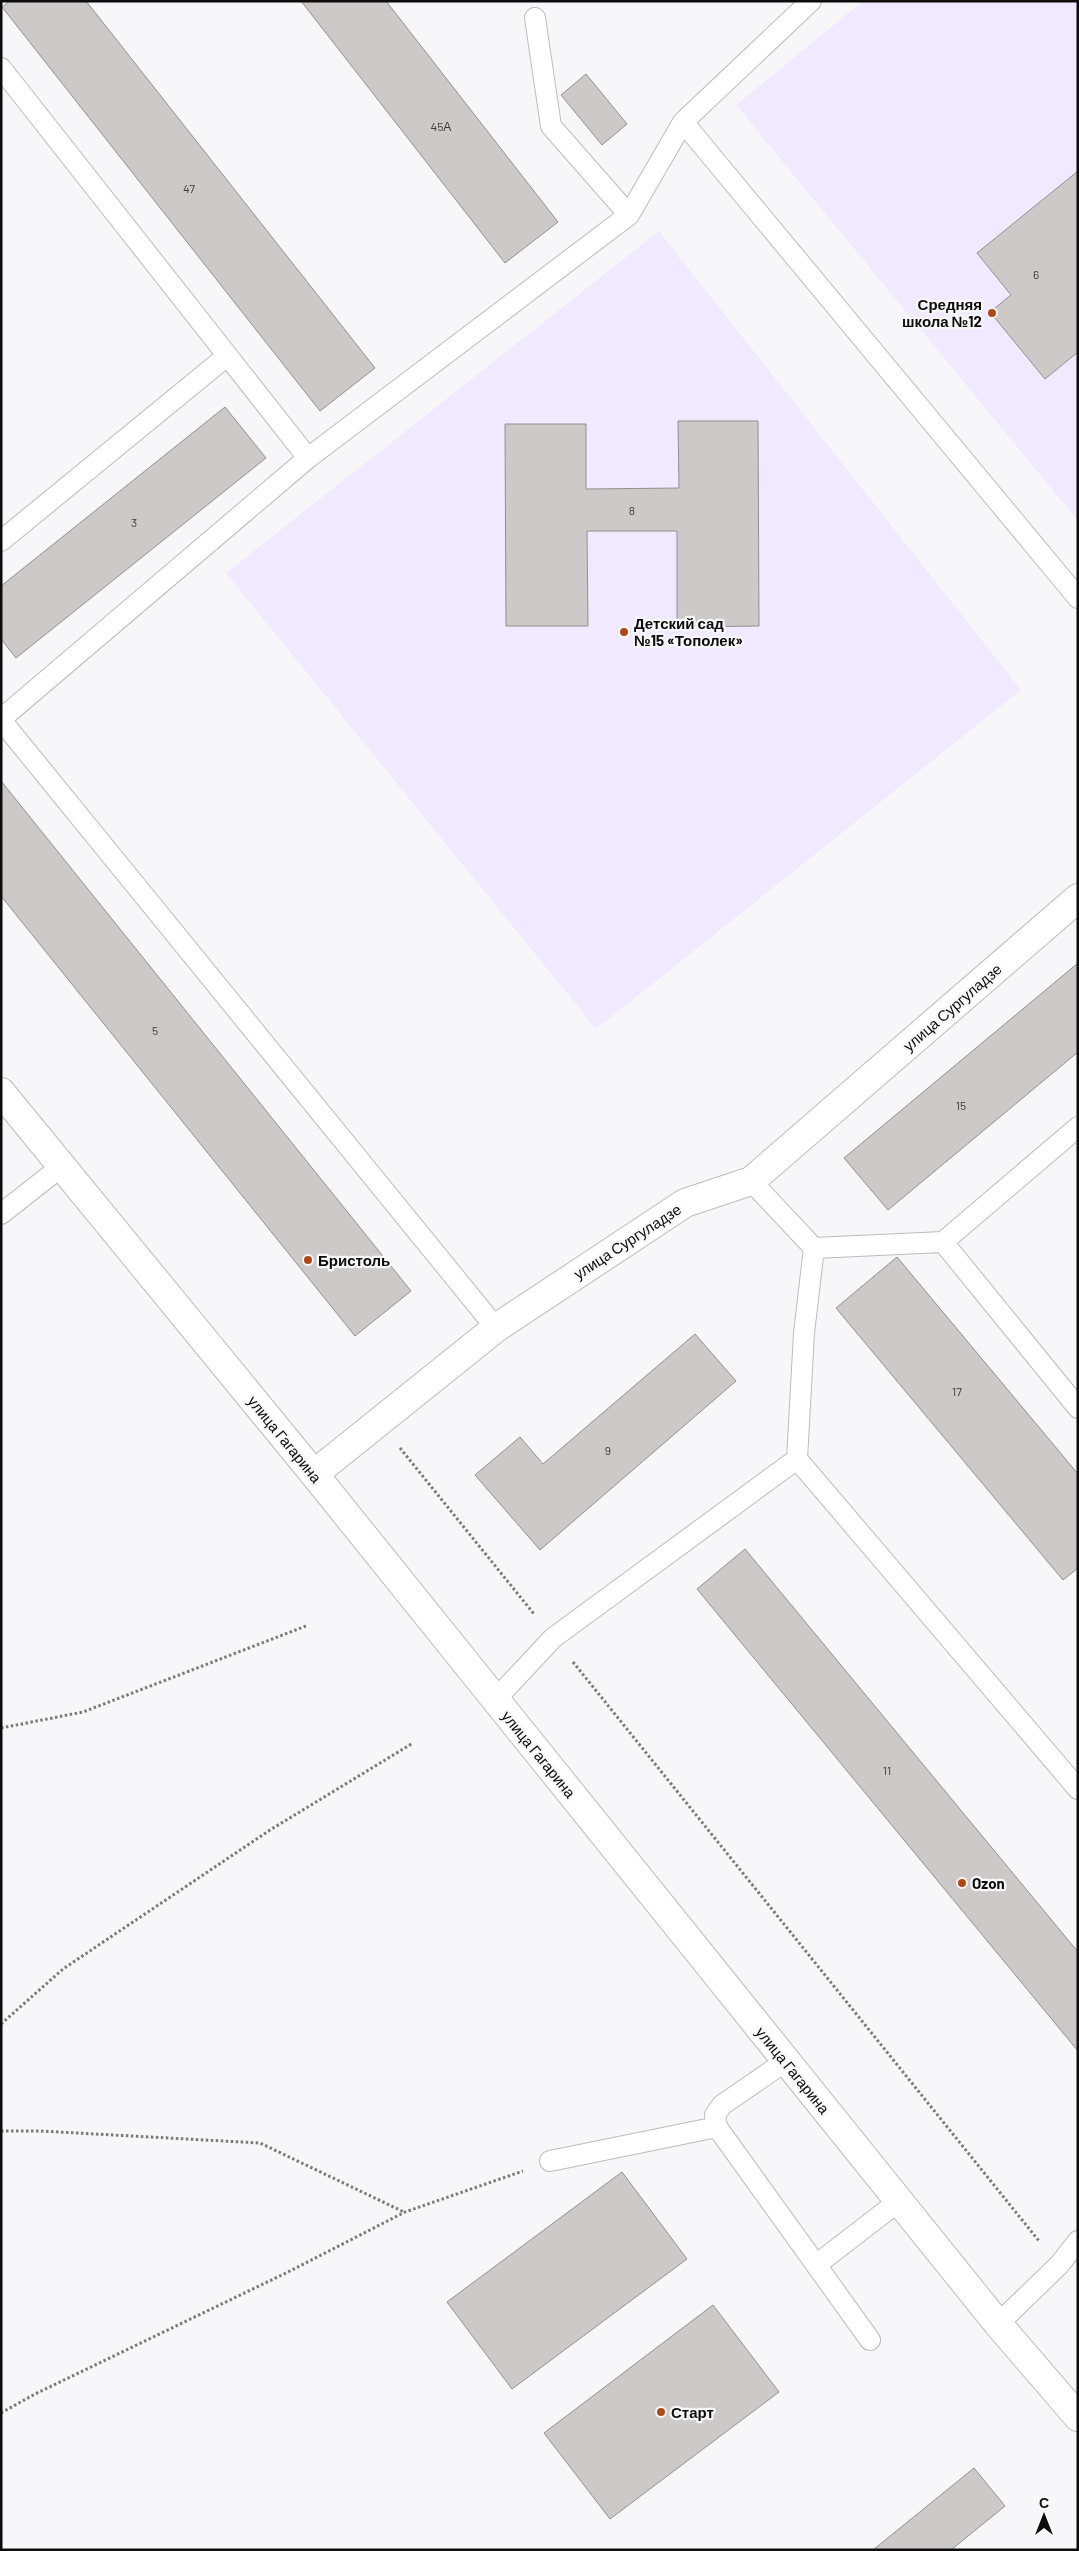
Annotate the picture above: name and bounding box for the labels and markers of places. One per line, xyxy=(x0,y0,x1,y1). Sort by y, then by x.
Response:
place label: Средняя школа №12 xyxy=(902,295,982,330)
marker: Средняя школа №12 xyxy=(986,307,998,319)
place label: Детский сад №15 «Тополек» xyxy=(634,614,743,649)
marker: Детский сад №15 «Тополек» xyxy=(618,626,630,638)
place label: Бристоль xyxy=(318,1251,390,1269)
marker: Бристоль xyxy=(302,1254,314,1266)
place label: Ozon xyxy=(972,1874,1005,1892)
marker: Ozon xyxy=(956,1877,968,1889)
place label: Старт xyxy=(671,2403,714,2421)
marker: Старт xyxy=(655,2406,667,2418)

